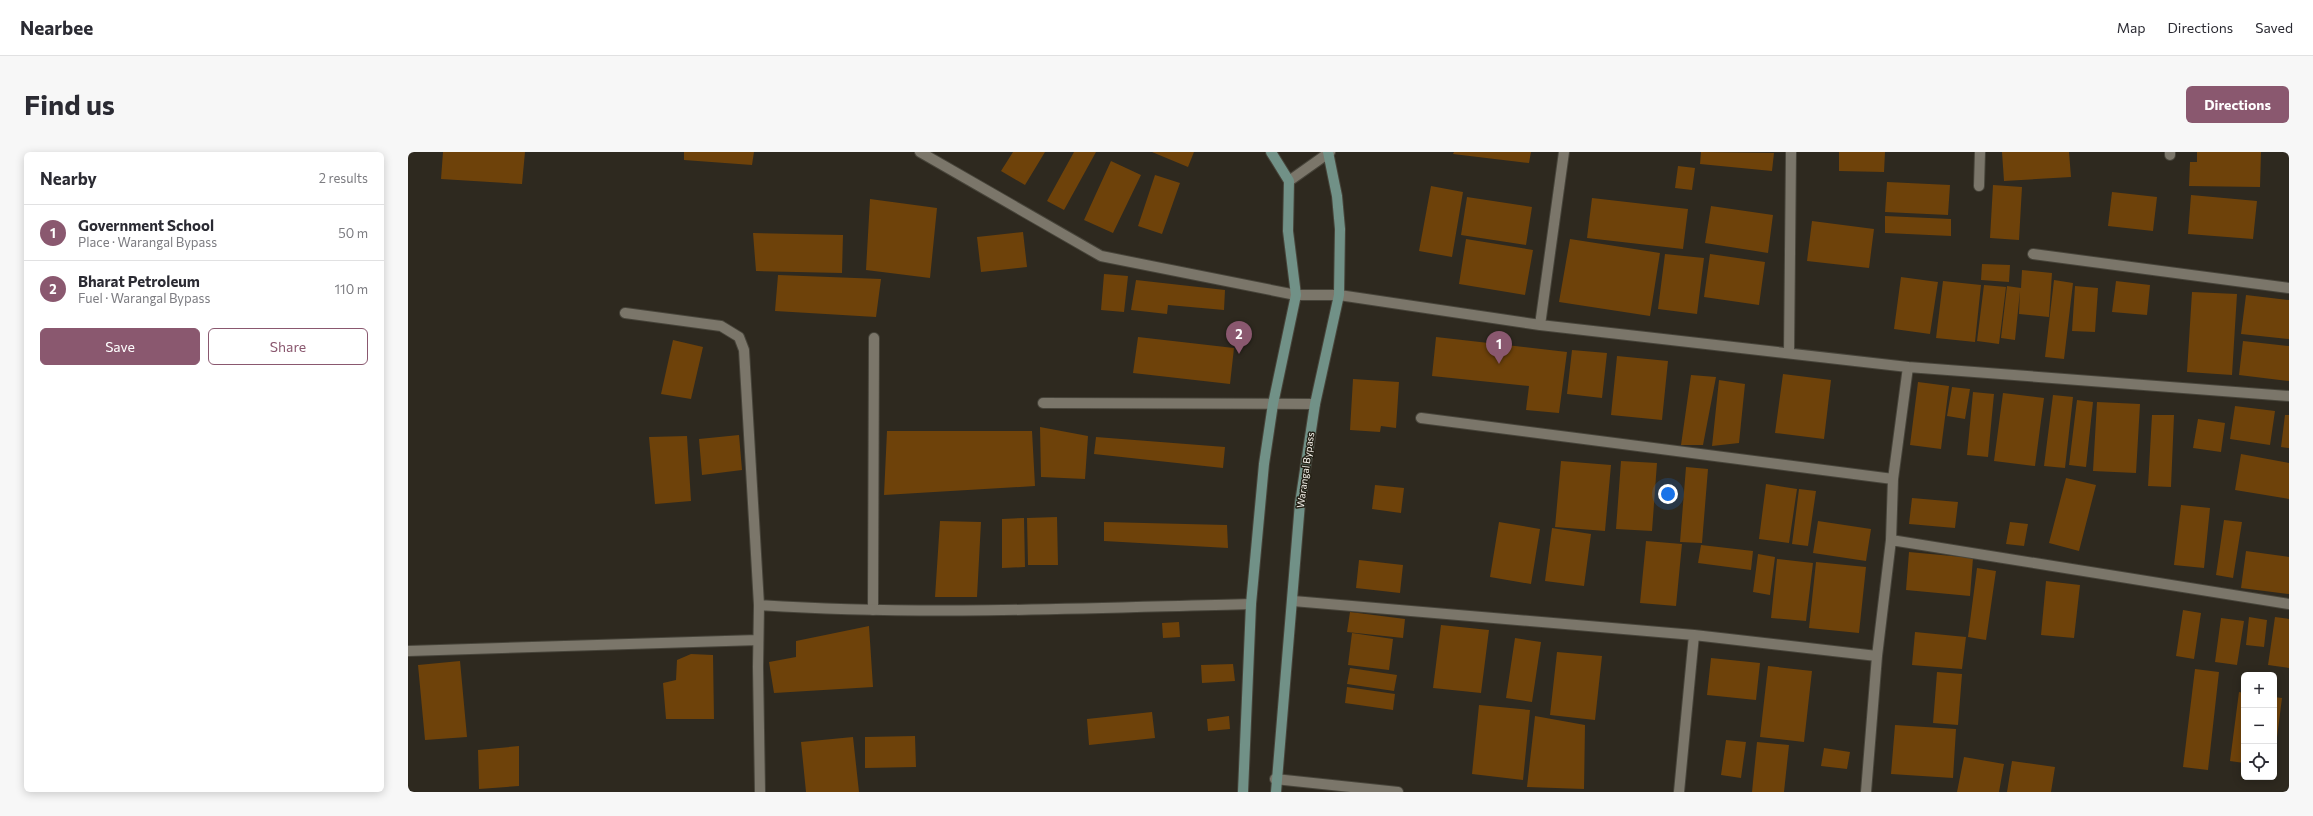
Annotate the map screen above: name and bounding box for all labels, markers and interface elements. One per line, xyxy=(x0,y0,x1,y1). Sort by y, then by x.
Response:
text: Nearbee xyxy=(20,16,93,39)
text: Map xyxy=(2117,19,2146,36)
text: Directions xyxy=(2168,19,2233,36)
text: Saved xyxy=(2255,19,2293,36)
button: Directions xyxy=(2186,86,2289,123)
text: Find us xyxy=(24,87,115,121)
text: Nearby xyxy=(40,168,97,189)
text: 2 results xyxy=(319,170,368,186)
text: Government School xyxy=(78,216,214,234)
text: 1 xyxy=(50,225,56,241)
text: 50 m xyxy=(338,225,368,241)
text: Place · Warangal Bypass xyxy=(78,234,217,250)
text: Bharat Petroleum xyxy=(78,272,200,290)
text: 2 xyxy=(49,281,57,297)
text: 110 m xyxy=(335,281,368,297)
text: Fuel · Warangal Bypass xyxy=(78,290,210,306)
pin: 2 xyxy=(1226,321,1252,354)
button: Save xyxy=(40,328,200,365)
button: Share xyxy=(208,328,368,365)
pin: 1 xyxy=(1486,331,1512,364)
street label: Warangal Bypass xyxy=(1294,431,1316,509)
your location xyxy=(1658,484,1678,504)
map controls xyxy=(2241,672,2277,780)
button: + xyxy=(2241,672,2277,708)
button: − xyxy=(2241,708,2277,744)
button: locate xyxy=(2241,744,2277,780)

